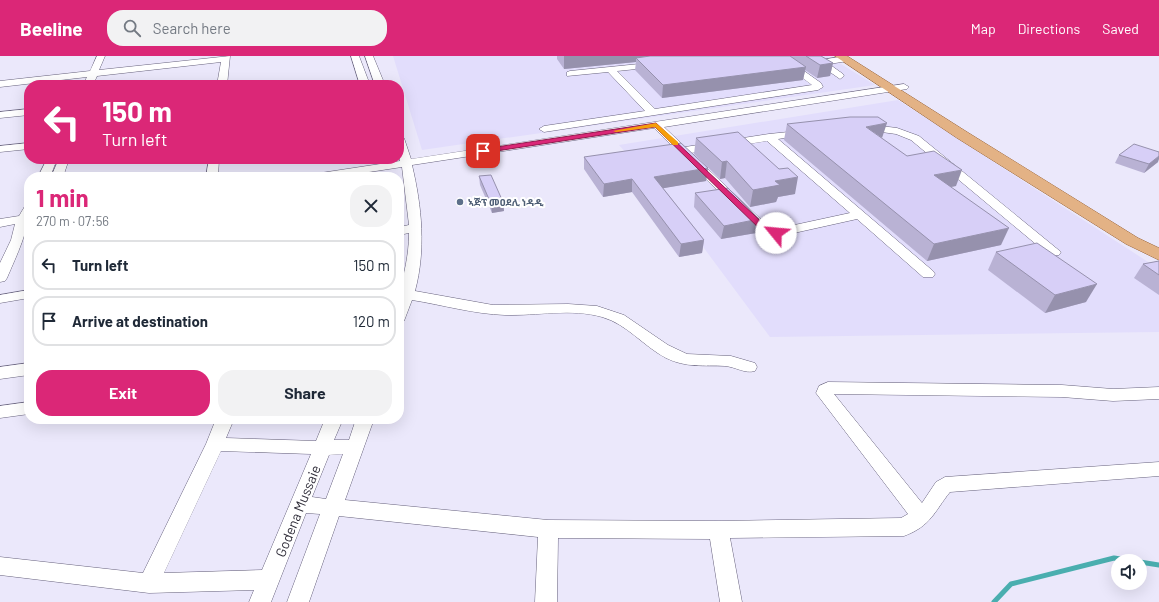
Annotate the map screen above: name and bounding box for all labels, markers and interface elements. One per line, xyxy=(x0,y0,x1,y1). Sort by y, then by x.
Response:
search box xyxy=(107,10,387,46)
text: Beeline xyxy=(20,17,83,40)
icon: search xyxy=(121,17,143,39)
text: Search here xyxy=(153,19,231,37)
text: Map xyxy=(971,20,996,37)
text: Directions xyxy=(1018,20,1080,37)
text: Saved xyxy=(1102,20,1139,37)
text: 150 m xyxy=(102,94,172,128)
icon: left xyxy=(36,96,88,148)
text: Turn left xyxy=(102,128,168,150)
pin xyxy=(466,134,500,168)
icon: arrive xyxy=(472,140,494,162)
text: 1 min xyxy=(36,183,89,212)
button: close xyxy=(350,185,392,227)
place label: ኣጅፕ መዐደሊ ነዳዲ xyxy=(468,196,544,208)
marker: ኣጅፕ መዐደሊ ነዳዲ xyxy=(455,197,465,207)
position arrow xyxy=(755,212,797,254)
text: 270 m · 07:56 xyxy=(36,213,109,229)
icon: left xyxy=(38,254,60,276)
text: Turn left xyxy=(72,256,128,274)
text: 150 m xyxy=(353,256,390,274)
icon: arrive xyxy=(38,310,60,332)
text: Arrive at destination xyxy=(72,312,208,330)
text: 120 m xyxy=(353,312,390,330)
button: Exit xyxy=(36,370,210,416)
button: Share xyxy=(218,370,392,416)
street label: Godena Mussaie xyxy=(271,462,324,559)
map controls xyxy=(1111,554,1147,590)
button: sound xyxy=(1111,554,1147,590)

